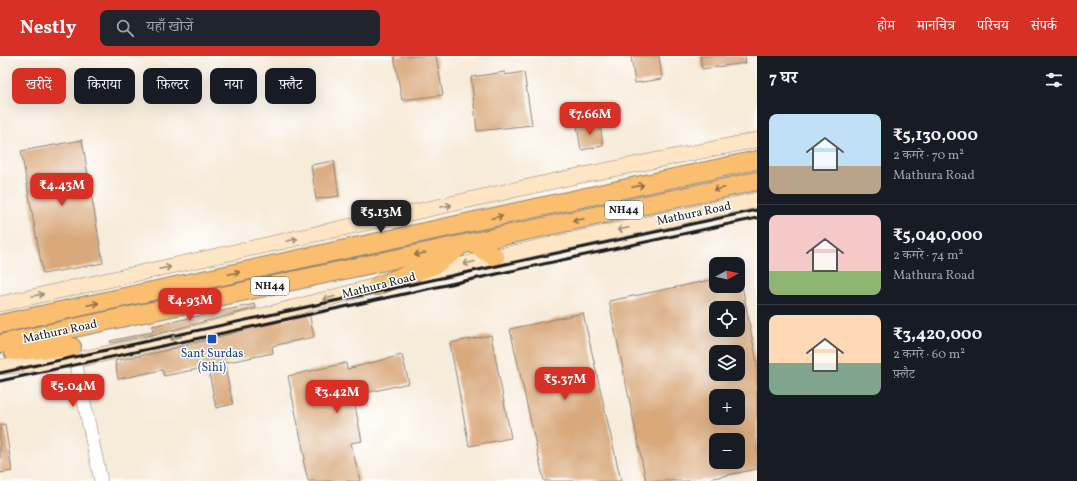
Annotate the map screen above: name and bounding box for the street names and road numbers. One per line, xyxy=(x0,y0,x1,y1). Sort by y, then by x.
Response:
street label: Mathura Road xyxy=(655,198,733,230)
road number: NH44 xyxy=(605,201,643,219)
street label: Mathura Road xyxy=(340,269,418,303)
road number: NH44 xyxy=(251,277,289,295)
street label: Mathura Road xyxy=(21,316,99,348)

